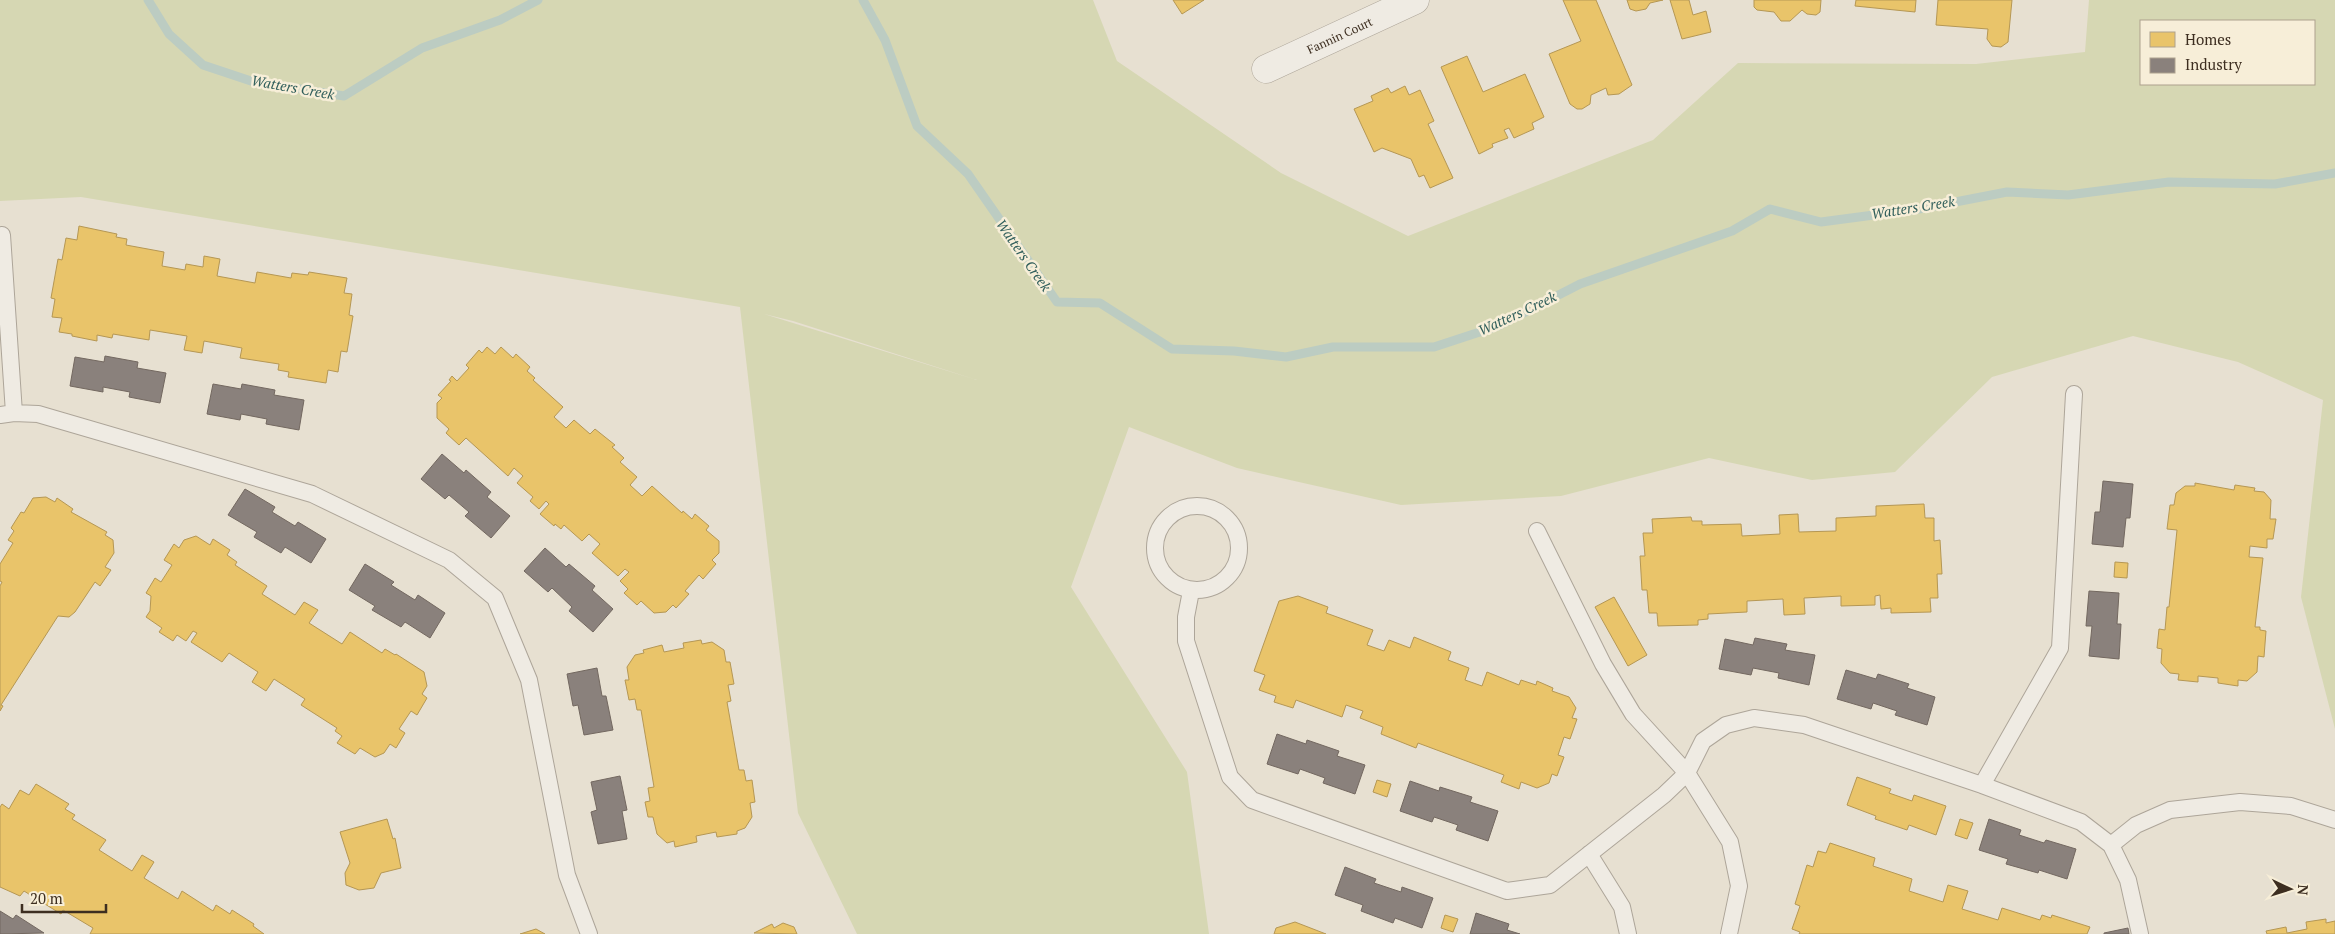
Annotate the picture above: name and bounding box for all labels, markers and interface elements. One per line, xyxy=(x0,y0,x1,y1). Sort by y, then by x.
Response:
street label: Fannin Court xyxy=(1304,13,1375,57)
legend xyxy=(2140,20,2315,85)
text: Homes xyxy=(2185,29,2231,49)
text: Industry xyxy=(2185,54,2242,74)
water label: Watters Creek xyxy=(250,70,336,104)
water label: Watters Creek xyxy=(1870,191,1956,223)
water label: Watters Creek xyxy=(992,215,1056,295)
water label: Watters Creek xyxy=(1475,287,1559,339)
north arrow xyxy=(2265,864,2315,914)
scale bar xyxy=(22,882,106,914)
text: N xyxy=(2294,884,2313,896)
text: 20 m xyxy=(30,888,63,908)

